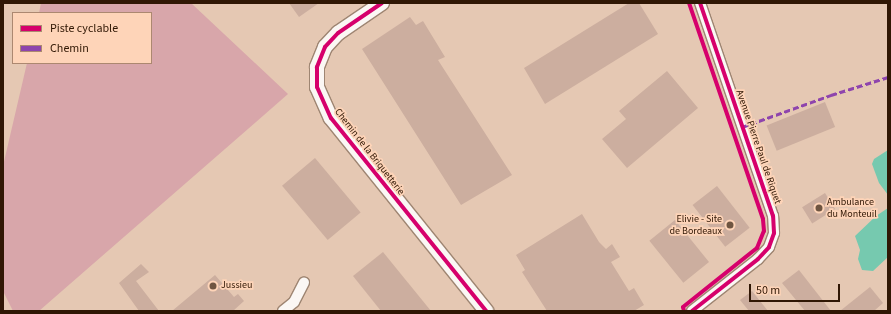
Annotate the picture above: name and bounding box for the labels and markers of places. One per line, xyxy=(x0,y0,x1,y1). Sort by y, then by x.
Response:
place label: Ambulance du Monteuil xyxy=(827,196,877,220)
marker: Ambulance du Monteuil xyxy=(814,203,824,213)
place label: Elivie - Site de Bordeaux xyxy=(670,213,722,236)
marker: Elivie - Site de Bordeaux xyxy=(725,220,735,230)
place label: Jussieu xyxy=(221,280,252,292)
marker: Jussieu xyxy=(208,281,218,291)

